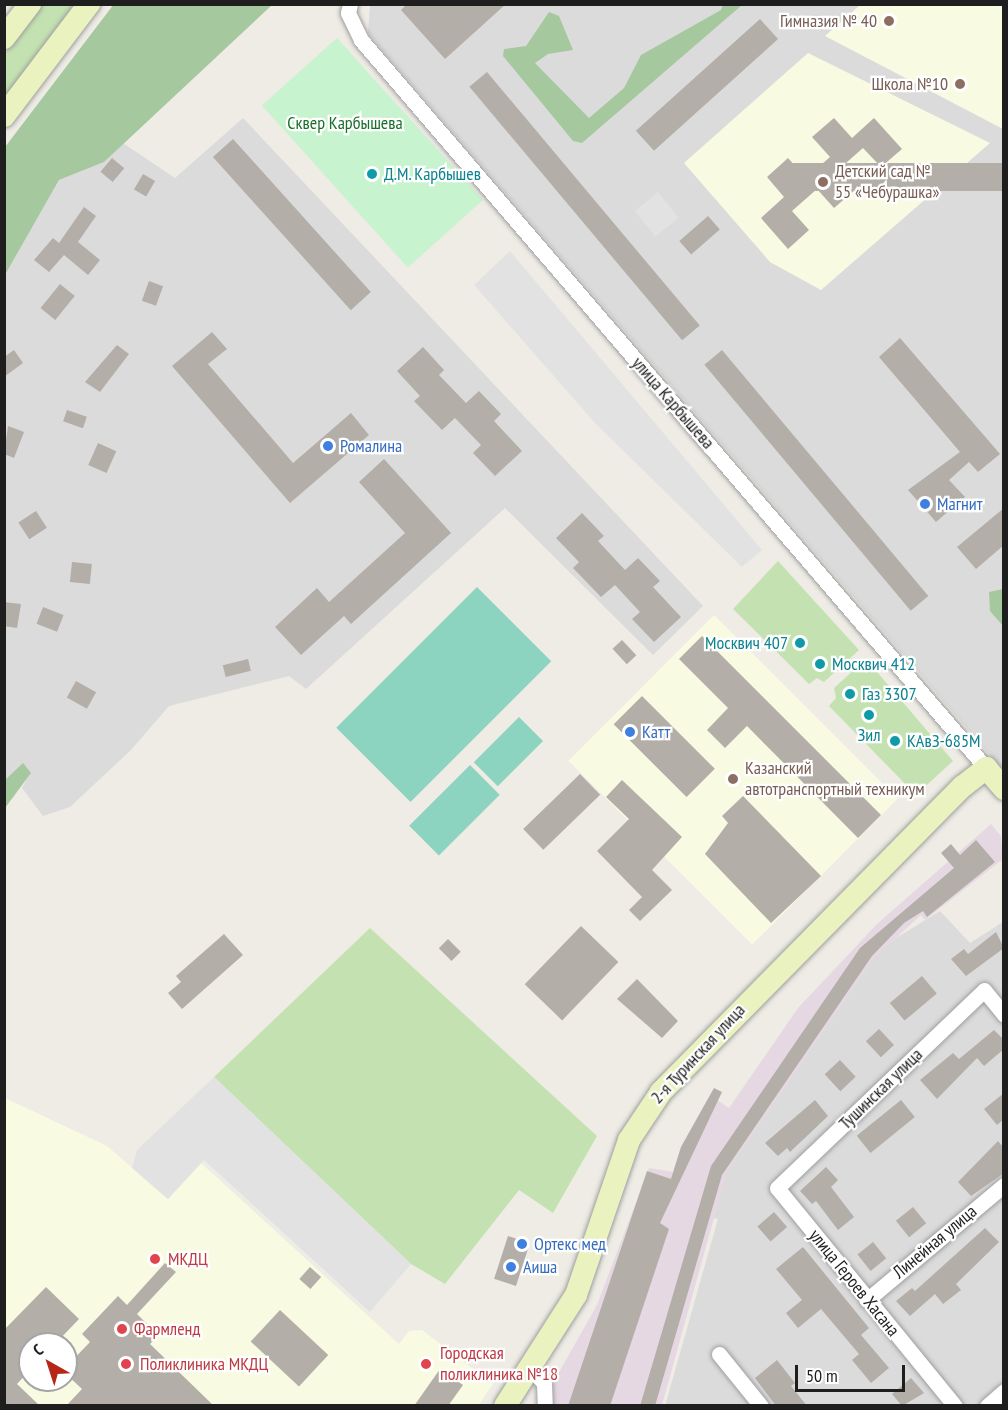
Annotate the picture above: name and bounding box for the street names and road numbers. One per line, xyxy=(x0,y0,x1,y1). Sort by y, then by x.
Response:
street label: улица Карбышева xyxy=(627,353,719,453)
street label: 2-я Туринская улица xyxy=(646,999,750,1109)
street label: Тушинская улица xyxy=(835,1044,927,1134)
street label: Линейная улица xyxy=(889,1201,981,1283)
street label: улица Героев Хасана xyxy=(804,1225,904,1341)

